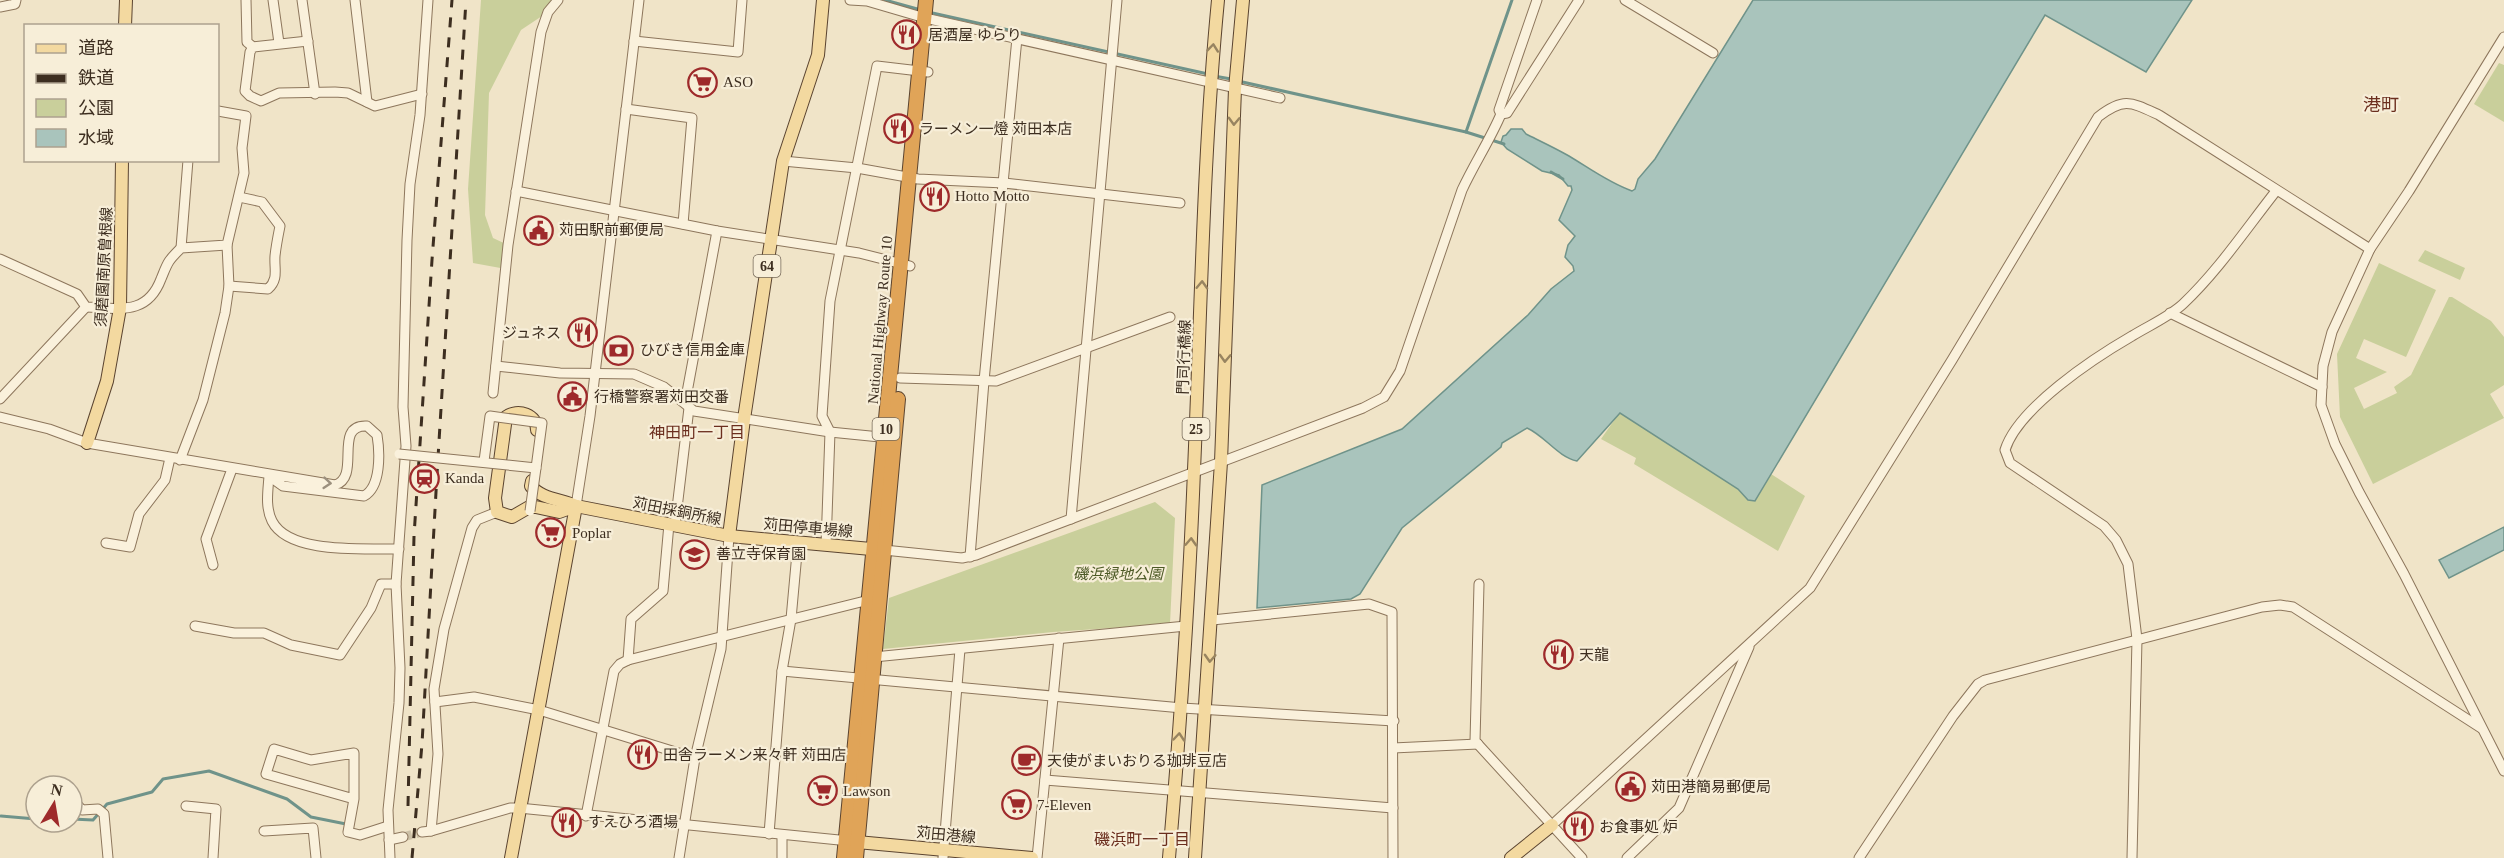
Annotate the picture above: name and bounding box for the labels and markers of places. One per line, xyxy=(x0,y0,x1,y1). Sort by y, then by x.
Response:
restaurant icon: 居酒屋 ゆらり xyxy=(891,19,923,51)
place label: 居酒屋 ゆらり xyxy=(928,27,1022,43)
supermarket icon: ASO xyxy=(686,66,718,98)
place label: ASO xyxy=(723,74,753,90)
restaurant icon: ラーメン一燈 苅田本店 xyxy=(882,113,914,145)
place label: ラーメン一燈 苅田本店 xyxy=(919,120,1072,137)
restaurant icon: Hotto Motto xyxy=(918,180,950,212)
place label: Hotto Motto xyxy=(955,188,1030,204)
public building icon: 苅田駅前郵便局 xyxy=(522,214,554,246)
place label: 苅田駅前郵便局 xyxy=(559,222,664,238)
restaurant icon: ジュネス xyxy=(566,317,598,349)
place label: ジュネス xyxy=(502,325,561,341)
bank icon: ひびき信用金庫 xyxy=(603,334,635,366)
place label: ひびき信用金庫 xyxy=(640,342,745,358)
public building icon: 行橋警察署苅田交番 xyxy=(557,381,589,413)
place label: 行橋警察署苅田交番 xyxy=(594,389,729,405)
station icon: Kanda xyxy=(408,462,440,494)
place label: Kanda xyxy=(445,470,484,486)
supermarket icon: Poplar xyxy=(535,517,567,549)
place label: Poplar xyxy=(572,525,611,541)
school or university icon: 善立寺保育園 xyxy=(679,538,711,570)
place label: 善立寺保育園 xyxy=(716,546,806,562)
restaurant icon: 天龍 xyxy=(1542,639,1574,671)
place label: 天龍 xyxy=(1579,647,1609,663)
restaurant icon: 田舎ラーメン来々軒 苅田店 xyxy=(626,739,658,771)
cafe icon: 天使がまいおりる珈琲豆店 xyxy=(1010,745,1042,777)
place label: 田舎ラーメン来々軒 苅田店 xyxy=(663,747,846,763)
place label: 天使がまいおりる珈琲豆店 xyxy=(1047,752,1227,769)
public building icon: 苅田港簡易郵便局 xyxy=(1614,771,1646,803)
supermarket icon: Lawson xyxy=(806,775,838,807)
place label: 苅田港簡易郵便局 xyxy=(1651,779,1771,795)
place label: Lawson xyxy=(843,783,891,799)
supermarket icon: 7-Eleven xyxy=(1000,789,1032,821)
place label: 7-Eleven xyxy=(1037,797,1092,813)
restaurant icon: すえひろ酒場 xyxy=(551,806,583,838)
restaurant icon: お食事処 炉 xyxy=(1562,811,1594,843)
place label: すえひろ酒場 xyxy=(588,814,678,830)
place label: お食事処 炉 xyxy=(1599,819,1678,835)

